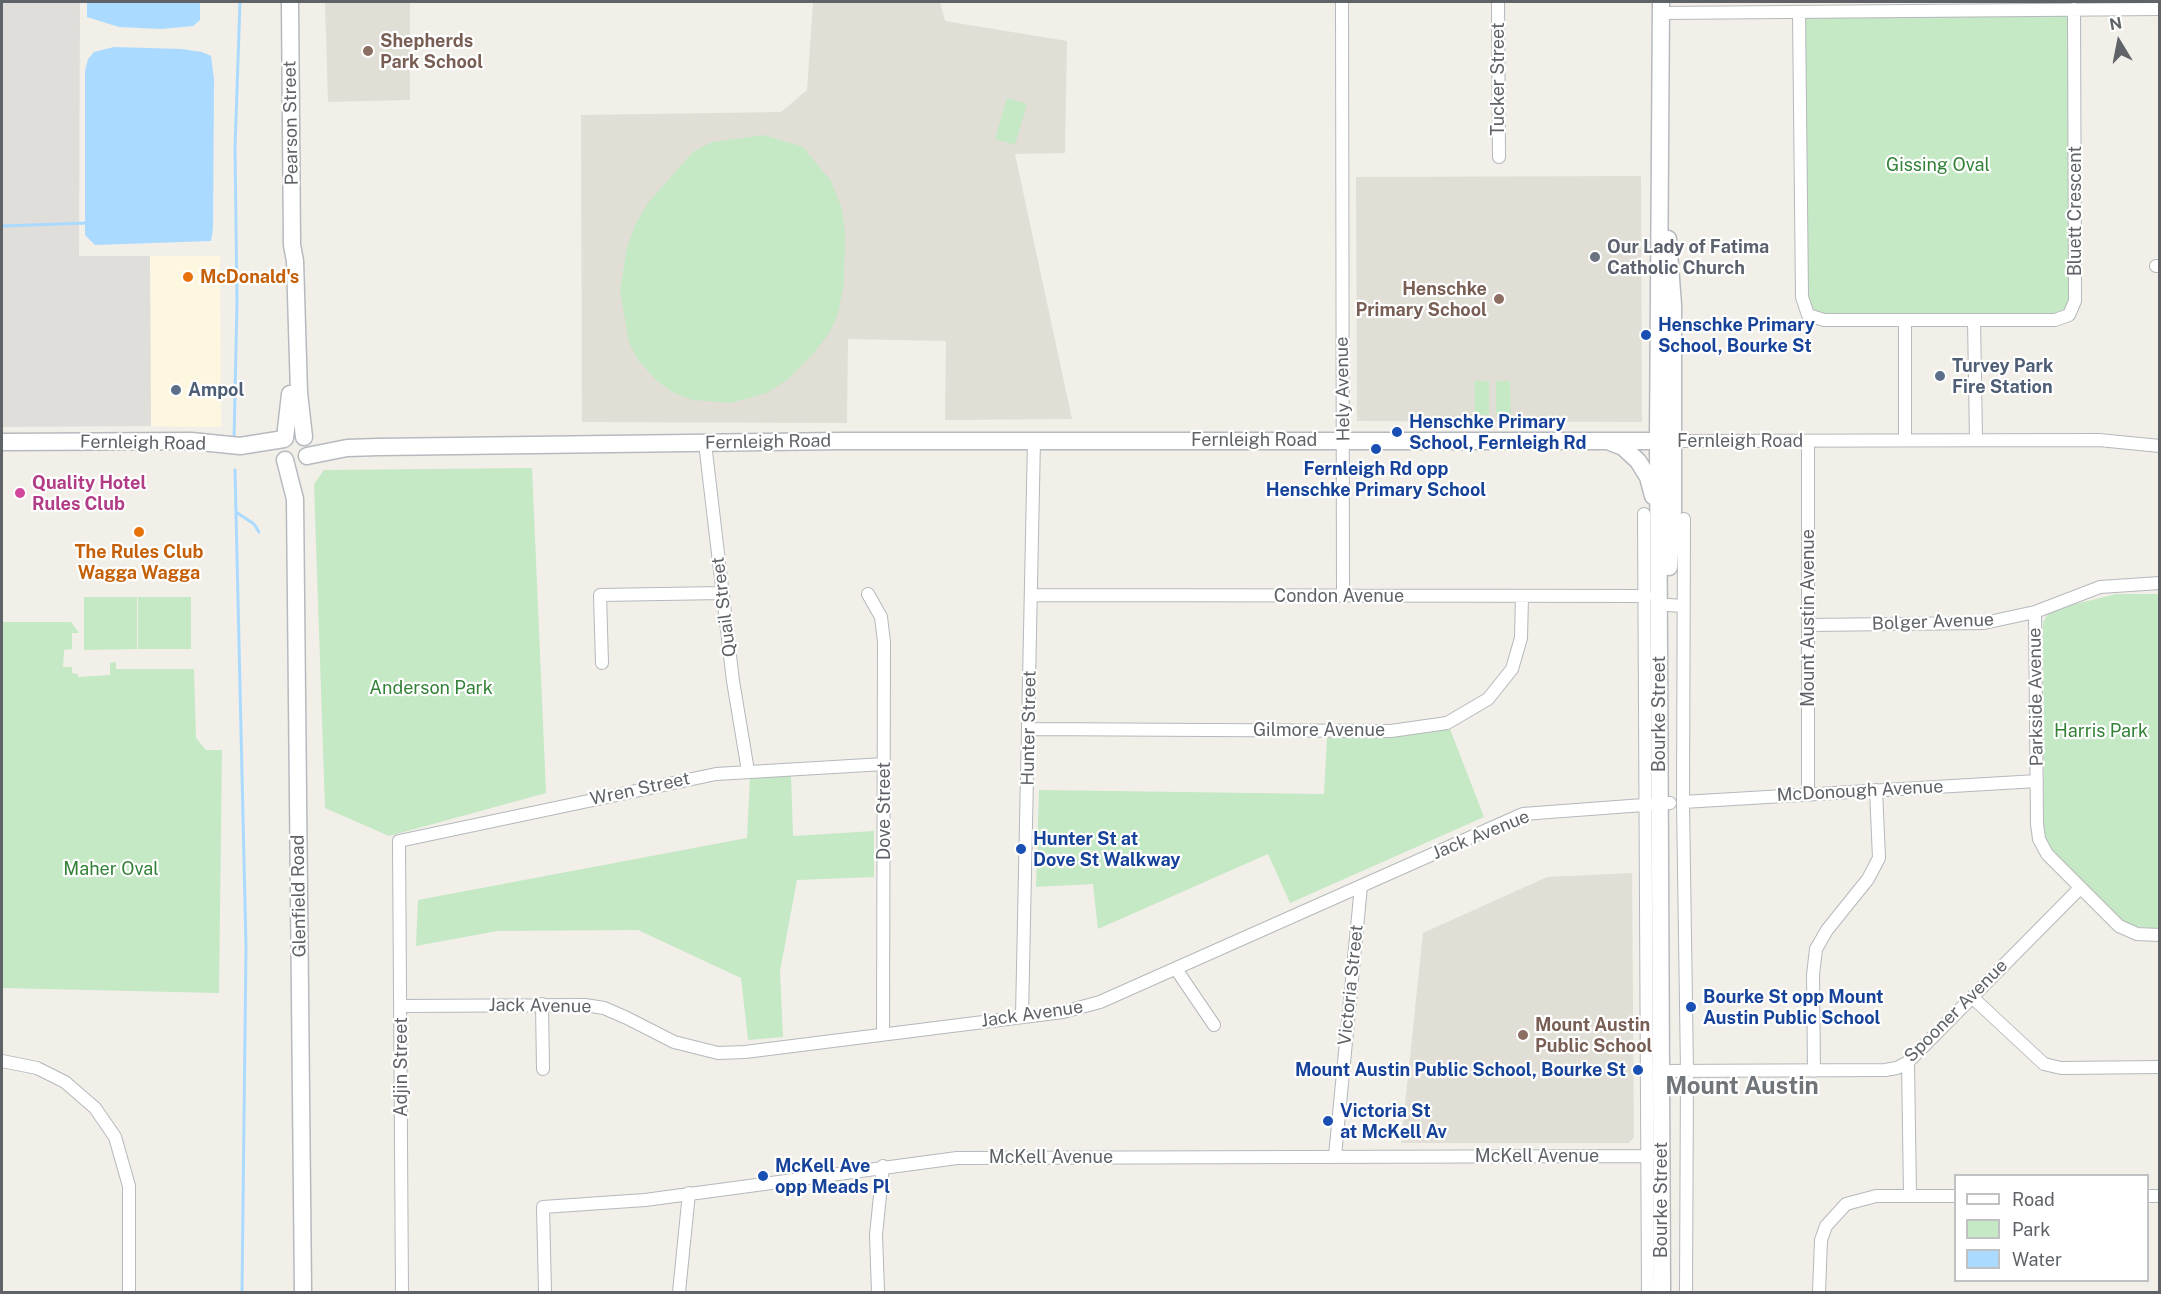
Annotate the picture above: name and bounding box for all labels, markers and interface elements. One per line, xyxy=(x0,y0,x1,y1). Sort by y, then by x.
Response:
north arrow xyxy=(2089,12,2149,72)
text: N xyxy=(2108,13,2124,34)
street label: Tucker Street xyxy=(1487,22,1509,136)
place label: Shepherds Park School xyxy=(380,30,483,72)
marker: Shepherds Park School xyxy=(361,44,375,58)
street label: Pearson Street xyxy=(279,60,303,186)
street label: Bluett Crescent xyxy=(2064,146,2086,276)
park label: Gissing Oval xyxy=(1886,154,1990,176)
place label: Our Lady of Fatima Catholic Church xyxy=(1607,236,1769,278)
marker: Our Lady of Fatima Catholic Church xyxy=(1588,250,1602,264)
place label: McDonald's xyxy=(200,266,299,288)
marker: McDonald's xyxy=(181,270,195,284)
place label: Henschke Primary School xyxy=(1355,278,1487,320)
marker: Henschke Primary School xyxy=(1492,292,1506,306)
place label: Henschke Primary School, Bourke St xyxy=(1658,314,1815,356)
marker: Henschke Primary School, Bourke St xyxy=(1639,328,1653,342)
street label: Hely Avenue xyxy=(1331,336,1355,442)
place label: Turvey Park Fire Station xyxy=(1952,355,2053,398)
marker: Turvey Park Fire Station xyxy=(1933,369,1947,383)
place label: Ampol xyxy=(188,379,244,401)
marker: Ampol xyxy=(169,383,183,397)
place label: Henschke Primary School, Fernleigh Rd xyxy=(1409,411,1587,454)
marker: Henschke Primary School, Fernleigh Rd xyxy=(1390,425,1404,439)
street label: Fernleigh Road xyxy=(1191,429,1317,451)
street label: Fernleigh Road xyxy=(705,430,831,454)
street label: Fernleigh Road xyxy=(1677,430,1803,452)
street label: Fernleigh Road xyxy=(80,431,206,455)
marker: Fernleigh Rd opp Henschke Primary School xyxy=(1369,442,1383,456)
place label: Fernleigh Rd opp Henschke Primary School xyxy=(1266,458,1486,500)
place label: Quality Hotel Rules Club xyxy=(32,472,146,514)
marker: Quality Hotel Rules Club xyxy=(13,486,27,500)
marker: The Rules Club Wagga Wagga xyxy=(132,525,146,539)
street label: Mount Austin Avenue xyxy=(1797,529,1819,707)
place label: The Rules Club Wagga Wagga xyxy=(74,541,204,584)
street label: Quail Street xyxy=(707,556,741,658)
street label: Condon Avenue xyxy=(1274,585,1404,607)
street label: Bolger Avenue xyxy=(1872,609,1994,635)
street label: Parkside Avenue xyxy=(2024,627,2048,767)
street label: Bourke Street xyxy=(1648,656,1670,772)
street label: Hunter Street xyxy=(1017,670,1041,786)
park label: Anderson Park xyxy=(369,677,493,699)
street label: Gilmore Avenue xyxy=(1253,719,1385,741)
park label: Harris Park xyxy=(2054,720,2148,742)
street label: Dove Street xyxy=(873,762,895,860)
street label: Wren Street xyxy=(588,768,692,810)
street label: McDonough Avenue xyxy=(1776,776,1944,806)
street label: Jack Avenue xyxy=(1429,806,1533,864)
place label: Hunter St at Dove St Walkway xyxy=(1033,828,1180,870)
street label: Glenfield Road xyxy=(287,834,311,958)
marker: Hunter St at Dove St Walkway xyxy=(1014,842,1028,856)
park label: Maher Oval xyxy=(63,858,159,880)
street label: Victoria Street xyxy=(1334,924,1368,1046)
street label: Spooner Avenue xyxy=(1900,955,2012,1067)
place label: Bourke St opp Mount Austin Public School xyxy=(1703,986,1884,1028)
street label: Jack Avenue xyxy=(488,994,592,1018)
street label: Jack Avenue xyxy=(980,996,1084,1032)
marker: Bourke St opp Mount Austin Public School xyxy=(1684,1000,1698,1014)
place label: Mount Austin Public School xyxy=(1535,1014,1652,1056)
street label: Adjin Street xyxy=(390,1017,412,1117)
marker: Mount Austin Public School xyxy=(1516,1028,1530,1042)
place label: Mount Austin Public School, Bourke St xyxy=(1295,1059,1626,1081)
marker: Mount Austin Public School, Bourke St xyxy=(1631,1063,1645,1077)
district label: Mount Austin xyxy=(1665,1073,1819,1101)
place label: Victoria St at McKell Av xyxy=(1340,1100,1447,1142)
marker: Victoria St at McKell Av xyxy=(1321,1114,1335,1128)
street label: Bourke Street xyxy=(1650,1142,1672,1258)
street label: McKell Avenue xyxy=(1475,1145,1599,1167)
street label: McKell Avenue xyxy=(989,1146,1113,1168)
place label: McKell Ave opp Meads Pl xyxy=(775,1155,890,1198)
marker: McKell Ave opp Meads Pl xyxy=(756,1169,770,1183)
legend xyxy=(1954,1174,2149,1282)
text: Road xyxy=(2012,1189,2055,1210)
text: Park xyxy=(2012,1219,2050,1240)
text: Water xyxy=(2012,1249,2062,1270)

